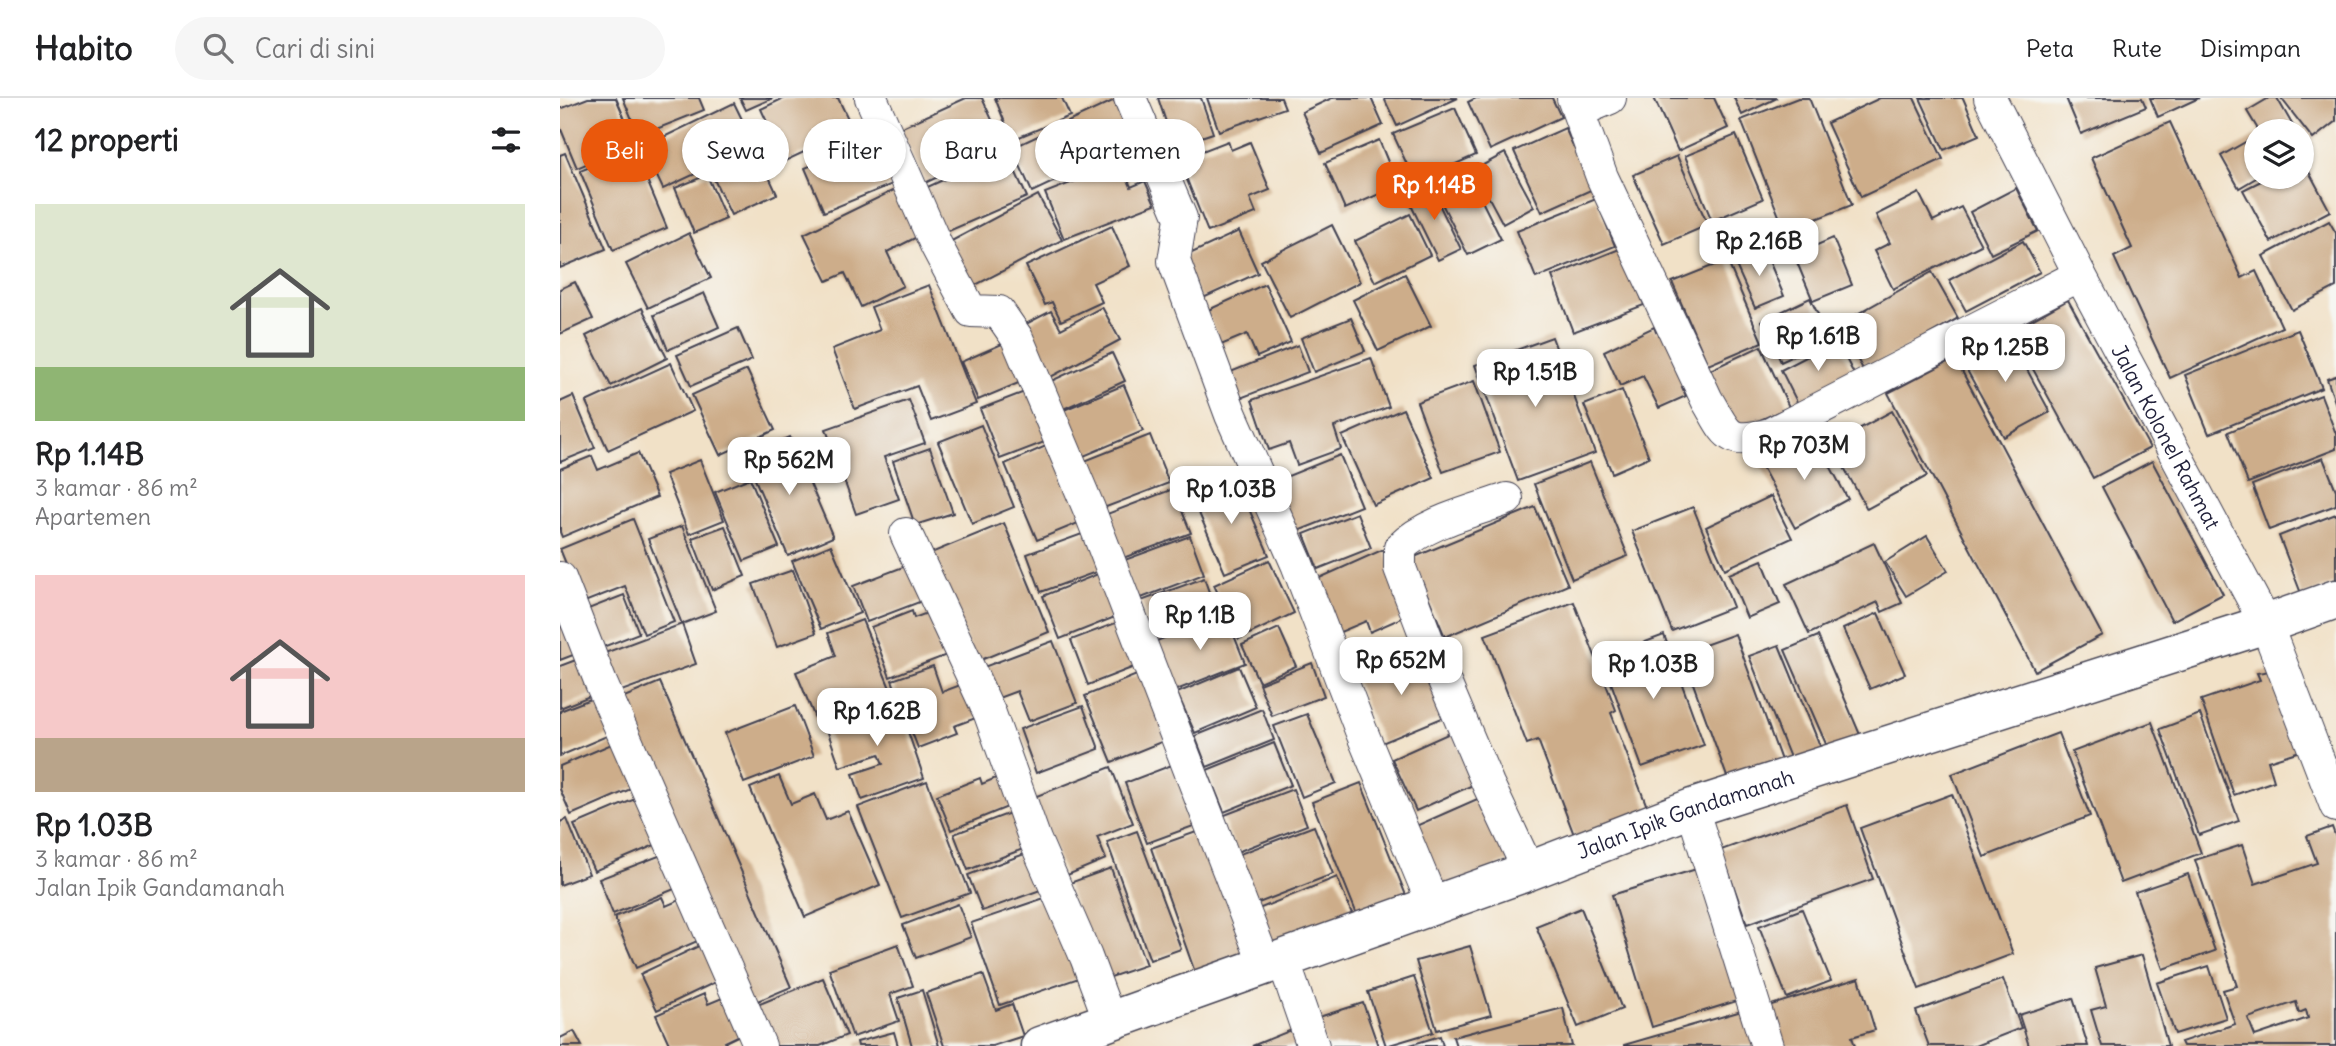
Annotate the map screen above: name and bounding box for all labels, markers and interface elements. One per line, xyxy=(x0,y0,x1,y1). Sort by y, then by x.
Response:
search box xyxy=(175,17,665,80)
text: Habito xyxy=(35,27,133,69)
icon: search xyxy=(199,29,237,67)
text: Cari di sini xyxy=(255,32,375,65)
text: Peta xyxy=(2026,33,2074,63)
text: Rute xyxy=(2112,33,2162,63)
text: Disimpan xyxy=(2200,33,2301,63)
chip: Beli xyxy=(581,119,668,182)
chip: Sewa xyxy=(682,119,789,182)
chip: Filter xyxy=(803,119,906,182)
chip: Baru xyxy=(920,119,1021,182)
chip: Apartemen xyxy=(1035,119,1205,182)
map controls xyxy=(2244,119,2314,189)
button: layers xyxy=(2244,119,2314,189)
text: 12 properti xyxy=(35,121,179,159)
icon: filters xyxy=(487,121,525,159)
pin: Rp 1.14B xyxy=(1362,162,1506,222)
text: Rp 1.14B xyxy=(1392,170,1476,199)
pin: Rp 2.16B xyxy=(1687,218,1831,278)
text: Rp 2.16B xyxy=(1715,226,1803,255)
icon: home xyxy=(217,250,343,376)
pin: Rp 1.61B xyxy=(1746,314,1890,373)
text: Rp 1.61B xyxy=(1776,321,1860,350)
pin: Rp 1.25B xyxy=(1933,324,2077,384)
text: Rp 1.25B xyxy=(1961,332,2049,361)
street label: Jalan Kolonel Rahmat xyxy=(2106,340,2227,534)
pin: Rp 1.51B xyxy=(1463,350,1607,409)
text: Rp 1.51B xyxy=(1493,357,1577,386)
pin: Rp 703M xyxy=(1739,422,1869,482)
text: Rp 703M xyxy=(1758,430,1850,459)
text: Rp 1.14B xyxy=(35,435,144,473)
pin: Rp 562M xyxy=(724,438,854,497)
text: Rp 562M xyxy=(744,445,835,474)
pin: Rp 1.03B xyxy=(1159,466,1303,526)
text: 3 kamar · 86 m² xyxy=(35,473,198,502)
text: Rp 1.03B xyxy=(1186,474,1276,503)
text: Apartemen xyxy=(35,502,151,531)
pin: Rp 1.1B xyxy=(1135,592,1265,652)
text: Rp 1.1B xyxy=(1165,600,1235,629)
icon: home xyxy=(217,621,343,747)
pin: Rp 652M xyxy=(1336,638,1466,697)
pin: Rp 1.03B xyxy=(1581,642,1725,701)
text: Rp 652M xyxy=(1356,645,1447,674)
text: Rp 1.03B xyxy=(1608,649,1698,678)
pin: Rp 1.62B xyxy=(805,688,949,748)
text: Rp 1.62B xyxy=(833,696,921,725)
street label: Jalan Ipik Gandamanah xyxy=(1573,763,1797,865)
text: Rp 1.03B xyxy=(35,806,153,844)
text: 3 kamar · 86 m² xyxy=(35,844,198,873)
text: Jalan Ipik Gandamanah xyxy=(35,873,285,902)

